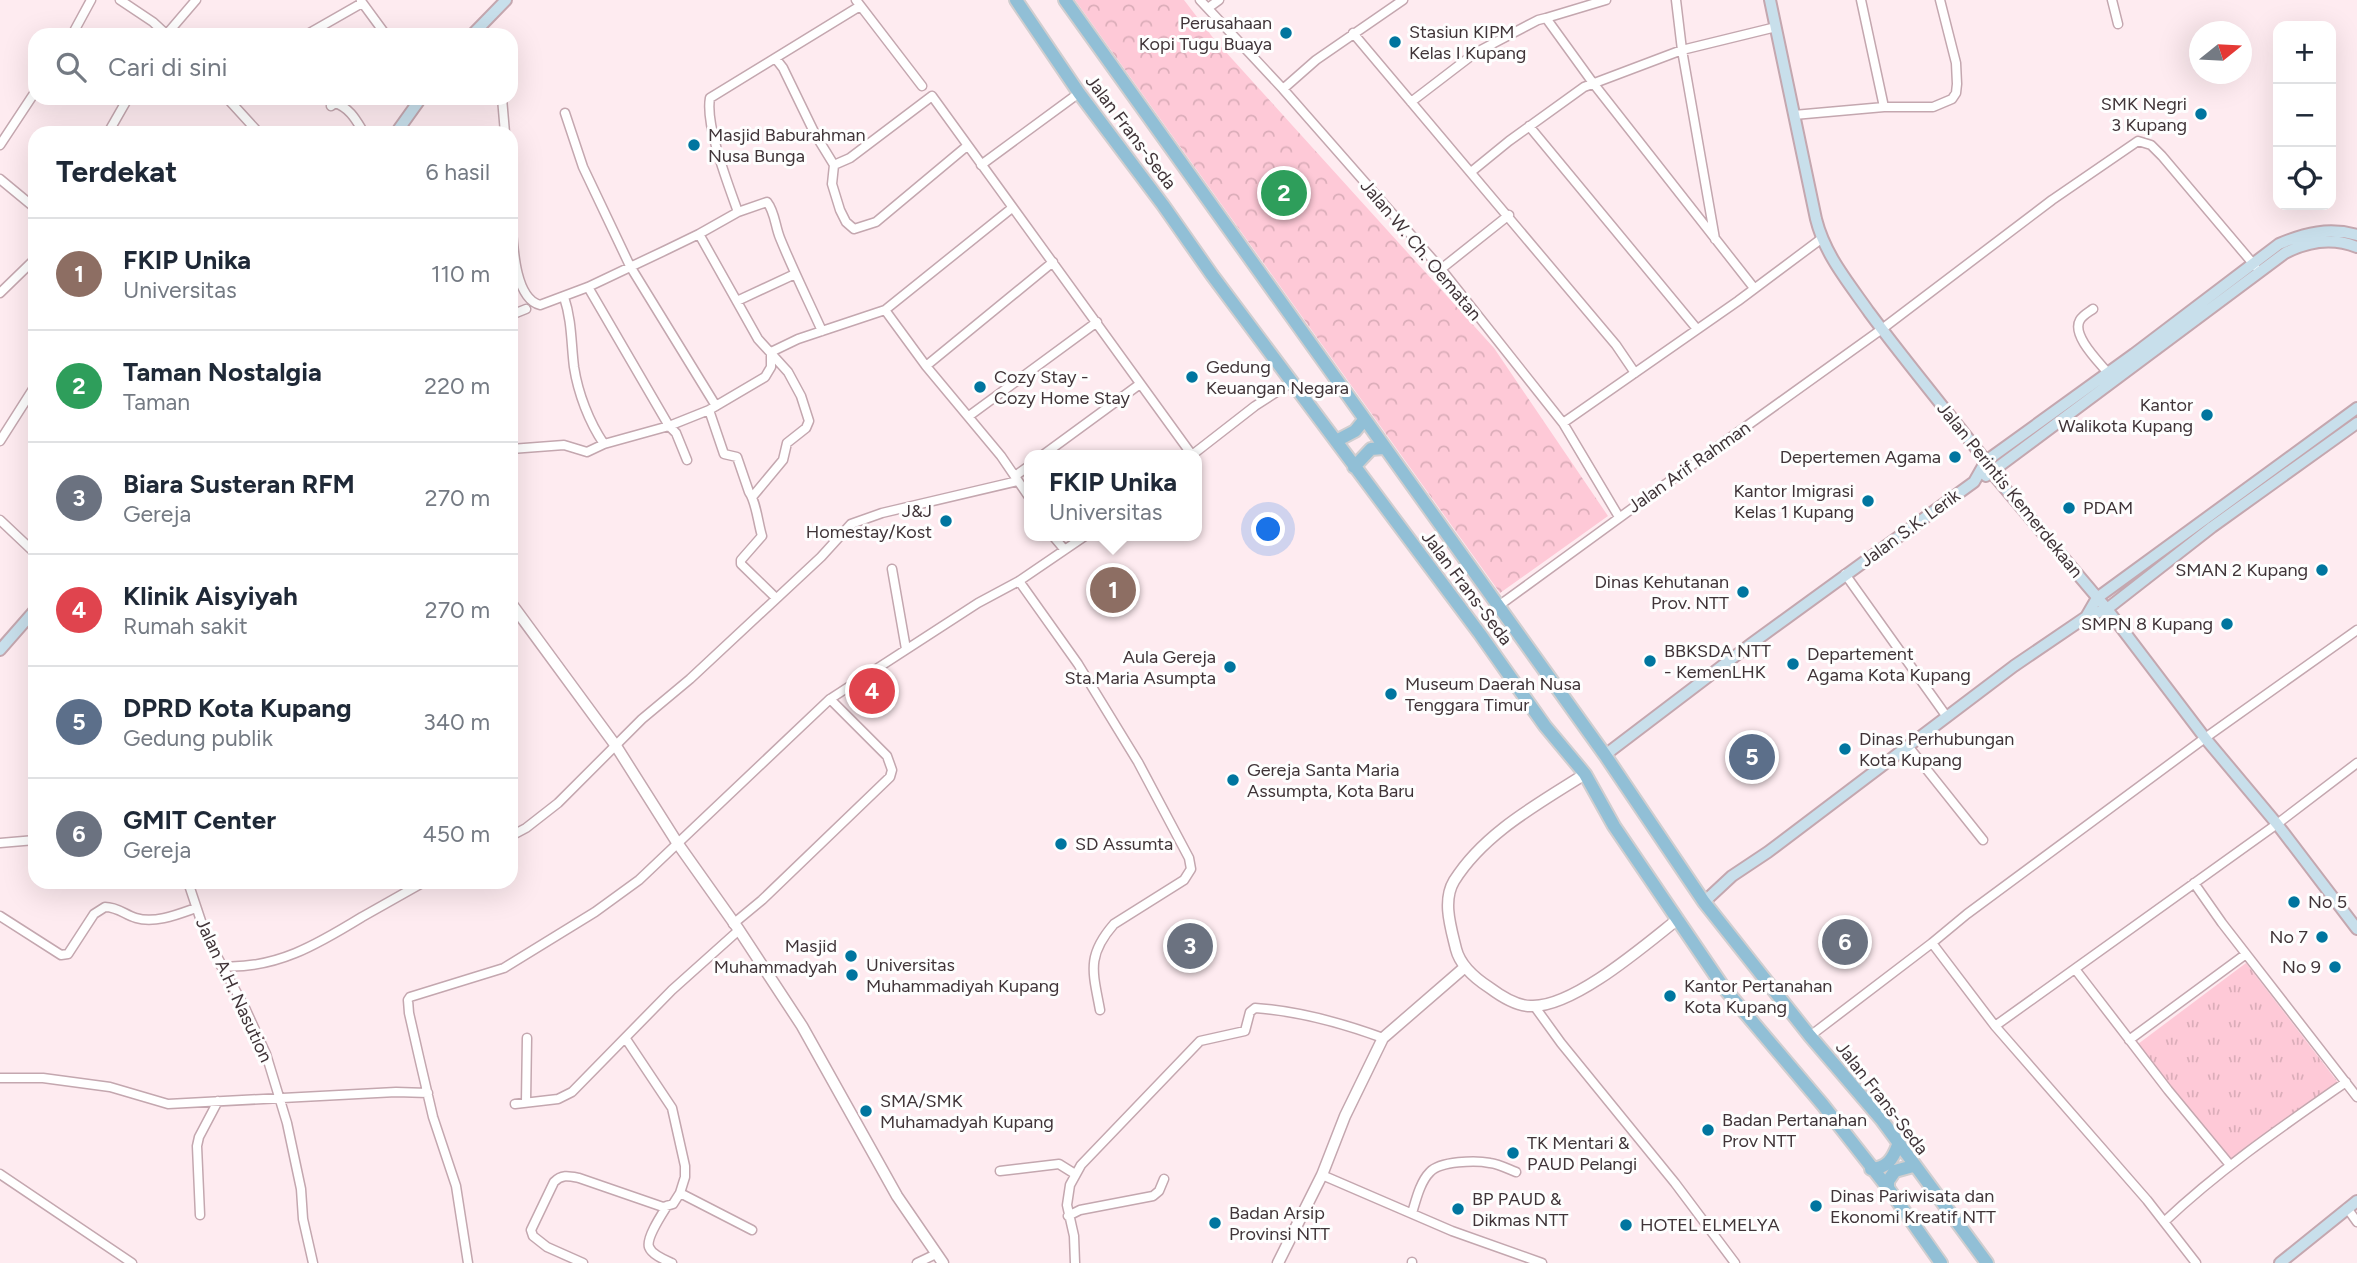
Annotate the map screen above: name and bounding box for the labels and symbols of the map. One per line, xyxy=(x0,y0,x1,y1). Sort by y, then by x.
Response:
place label: Perusahaan Kopi Tugu Buaya xyxy=(1139,12,1272,55)
place label: Stasiun KIPM Kelas I Kupang xyxy=(1409,21,1526,64)
north arrow xyxy=(2189,21,2252,84)
marker: Perusahaan Kopi Tugu Buaya xyxy=(1278,25,1294,41)
marker: Stasiun KIPM Kelas I Kupang xyxy=(1387,34,1403,50)
street label: Jalan Frans-Seda xyxy=(1081,70,1181,194)
place label: SMK Negri 3 Kupang xyxy=(2101,93,2187,136)
marker: SMK Negri 3 Kupang xyxy=(2193,106,2209,122)
place label: Masjid Baburahman Nusa Bunga xyxy=(708,124,865,167)
marker: Masjid Baburahman Nusa Bunga xyxy=(686,137,702,153)
pin: 2 xyxy=(1261,167,1307,219)
street label: Jalan W. Ch. Oematan xyxy=(1356,175,1486,325)
place label: Gedung Keuangan Negara xyxy=(1206,356,1349,399)
place label: Cozy Stay - Cozy Home Stay xyxy=(994,366,1131,409)
marker: Gedung Keuangan Negara xyxy=(1184,369,1200,385)
marker: Cozy Stay - Cozy Home Stay xyxy=(972,379,988,395)
place label: Kantor Walikota Kupang xyxy=(2058,394,2193,437)
street label: Jalan Perintis Kemerdekaan xyxy=(1932,398,2088,582)
marker: Kantor Walikota Kupang xyxy=(2199,407,2215,423)
street label: Jalan Arif Rahman xyxy=(1623,417,1755,517)
place label: Depertemen Agama xyxy=(1780,446,1941,468)
marker: Depertemen Agama xyxy=(1947,449,1963,465)
place label: Kantor Imigrasi Kelas 1 Kupang xyxy=(1733,480,1854,523)
street label: Jalan S.K. Lerik xyxy=(1856,484,1965,572)
marker: Kantor Imigrasi Kelas 1 Kupang xyxy=(1860,493,1876,509)
place label: PDAM xyxy=(2083,497,2133,519)
place label: J&J Homestay/Kost xyxy=(806,500,932,543)
marker: PDAM xyxy=(2061,500,2077,516)
your location xyxy=(1251,512,1285,546)
marker: J&J Homestay/Kost xyxy=(938,513,954,529)
street label: Jalan Frans-Seda xyxy=(1417,526,1517,650)
place label: SMAN 2 Kupang xyxy=(2175,559,2308,581)
marker: SMAN 2 Kupang xyxy=(2314,562,2330,578)
pin: 1 xyxy=(1090,564,1136,616)
place label: Dinas Kehutanan Prov. NTT xyxy=(1594,571,1729,614)
marker: Dinas Kehutanan Prov. NTT xyxy=(1735,584,1751,600)
place label: SMPN 8 Kupang xyxy=(2081,613,2213,635)
marker: SMPN 8 Kupang xyxy=(2219,616,2235,632)
place label: BBKSDA NTT - KemenLHK xyxy=(1664,640,1771,683)
place label: Departement Agama Kota Kupang xyxy=(1807,643,1971,686)
place label: Aula Gereja Sta.Maria Asumpta xyxy=(1064,646,1216,689)
marker: BBKSDA NTT - KemenLHK xyxy=(1642,653,1658,669)
marker: Departement Agama Kota Kupang xyxy=(1785,656,1801,672)
marker: Aula Gereja Sta.Maria Asumpta xyxy=(1222,659,1238,675)
pin: 4 xyxy=(849,665,895,717)
place label: Museum Daerah Nusa Tenggara Timur xyxy=(1405,673,1581,716)
marker: Museum Daerah Nusa Tenggara Timur xyxy=(1383,686,1399,702)
place label: Dinas Perhubungan Kota Kupang xyxy=(1859,728,2014,771)
pin: 5 xyxy=(1729,731,1775,783)
marker: Dinas Perhubungan Kota Kupang xyxy=(1837,741,1853,757)
place label: Gereja Santa Maria Assumpta, Kota Baru xyxy=(1247,759,1414,802)
marker: Gereja Santa Maria Assumpta, Kota Baru xyxy=(1225,772,1241,788)
place label: SD Assumta xyxy=(1075,833,1173,855)
marker: SD Assumta xyxy=(1053,836,1069,852)
place label: No 5 xyxy=(2308,891,2347,913)
marker: No 5 xyxy=(2286,894,2302,910)
street label: Jalan A.H. Nasution xyxy=(191,914,277,1066)
pin: 6 xyxy=(1822,916,1868,968)
pin: 3 xyxy=(1167,920,1213,972)
place label: No 7 xyxy=(2270,926,2308,948)
marker: No 7 xyxy=(2314,929,2330,945)
place label: Masjid Muhammadyah xyxy=(714,935,837,978)
marker: Masjid Muhammadyah xyxy=(843,948,859,964)
place label: Universitas Muhammadiyah Kupang xyxy=(866,954,1059,997)
place label: No 9 xyxy=(2282,956,2321,978)
marker: No 9 xyxy=(2327,959,2343,975)
marker: Universitas Muhammadiyah Kupang xyxy=(844,967,860,983)
place label: Kantor Pertanahan Kota Kupang xyxy=(1684,975,1832,1018)
marker: Kantor Pertanahan Kota Kupang xyxy=(1662,988,1678,1004)
street label: Jalan Frans-Seda xyxy=(1831,1037,1933,1159)
place label: SMA/SMK Muhamadyah Kupang xyxy=(880,1090,1054,1133)
marker: SMA/SMK Muhamadyah Kupang xyxy=(858,1103,874,1119)
place label: Badan Pertanahan Prov NTT xyxy=(1722,1109,1867,1152)
marker: Badan Pertanahan Prov NTT xyxy=(1700,1122,1716,1138)
place label: TK Mentari & PAUD Pelangi xyxy=(1527,1132,1637,1175)
marker: TK Mentari & PAUD Pelangi xyxy=(1505,1145,1521,1161)
place label: Dinas Pariwisata dan Ekonomi Kreatif NTT xyxy=(1830,1185,1996,1228)
place label: BP PAUD & Dikmas NTT xyxy=(1472,1188,1568,1231)
marker: Dinas Pariwisata dan Ekonomi Kreatif NTT xyxy=(1808,1198,1824,1214)
marker: BP PAUD & Dikmas NTT xyxy=(1450,1201,1466,1217)
place label: Badan Arsip Provinsi NTT xyxy=(1229,1202,1330,1245)
place label: HOTEL ELMELYA xyxy=(1640,1214,1780,1236)
marker: Badan Arsip Provinsi NTT xyxy=(1207,1215,1223,1231)
marker: HOTEL ELMELYA xyxy=(1618,1217,1634,1233)

